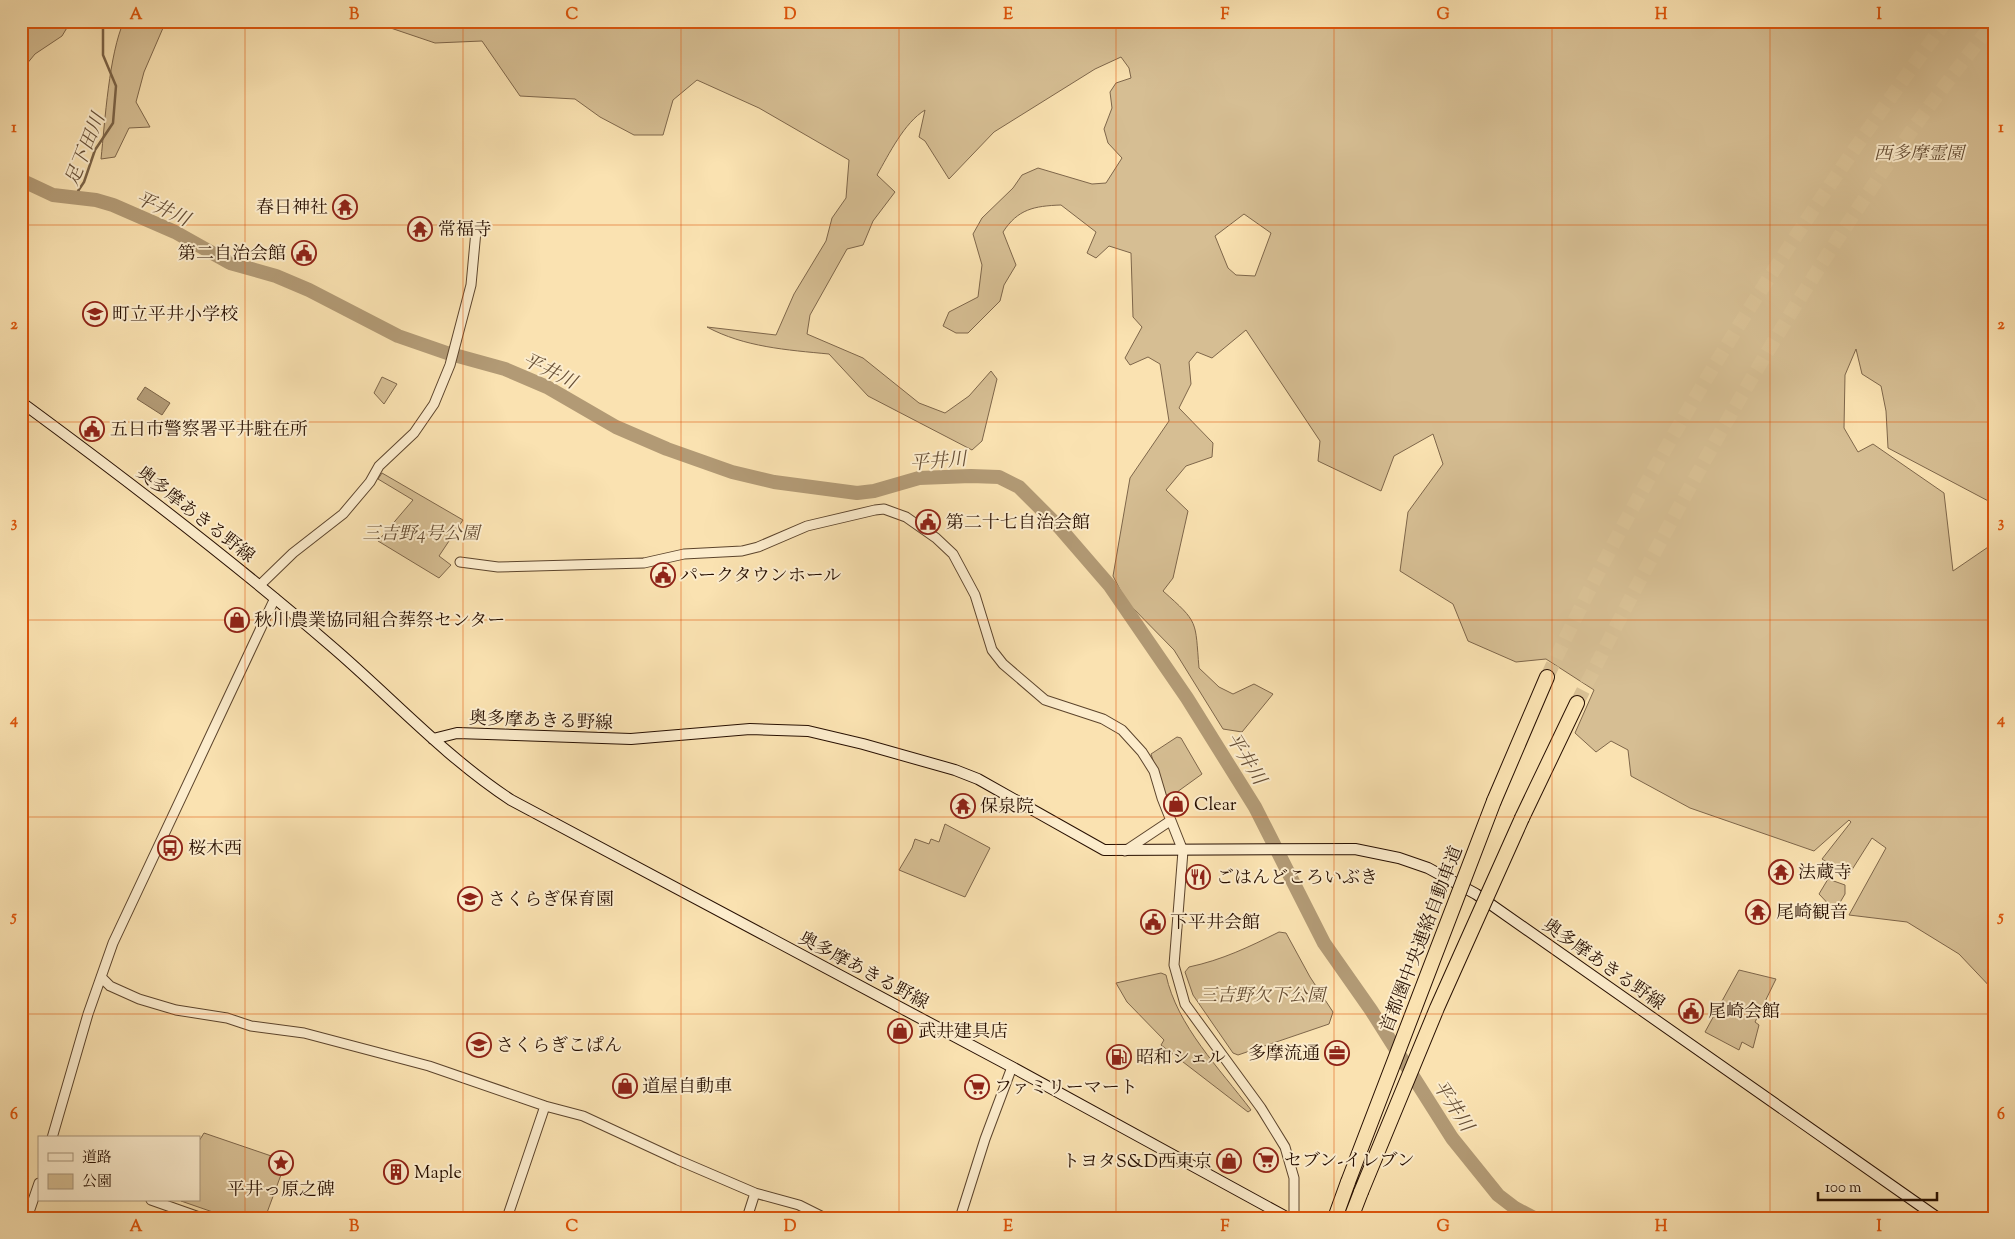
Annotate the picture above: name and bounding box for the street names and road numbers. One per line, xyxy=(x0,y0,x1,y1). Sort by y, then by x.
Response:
street label: 奥多摩あきる野線 xyxy=(130,461,260,570)
street label: 奥多摩あきる野線 xyxy=(469,706,613,738)
street label: 首都圏中央連絡自動車道 xyxy=(1375,843,1470,1037)
street label: 奥多摩あきる野線 xyxy=(1536,914,1669,1018)
street label: 奥多摩あきる野線 xyxy=(793,926,933,1017)

